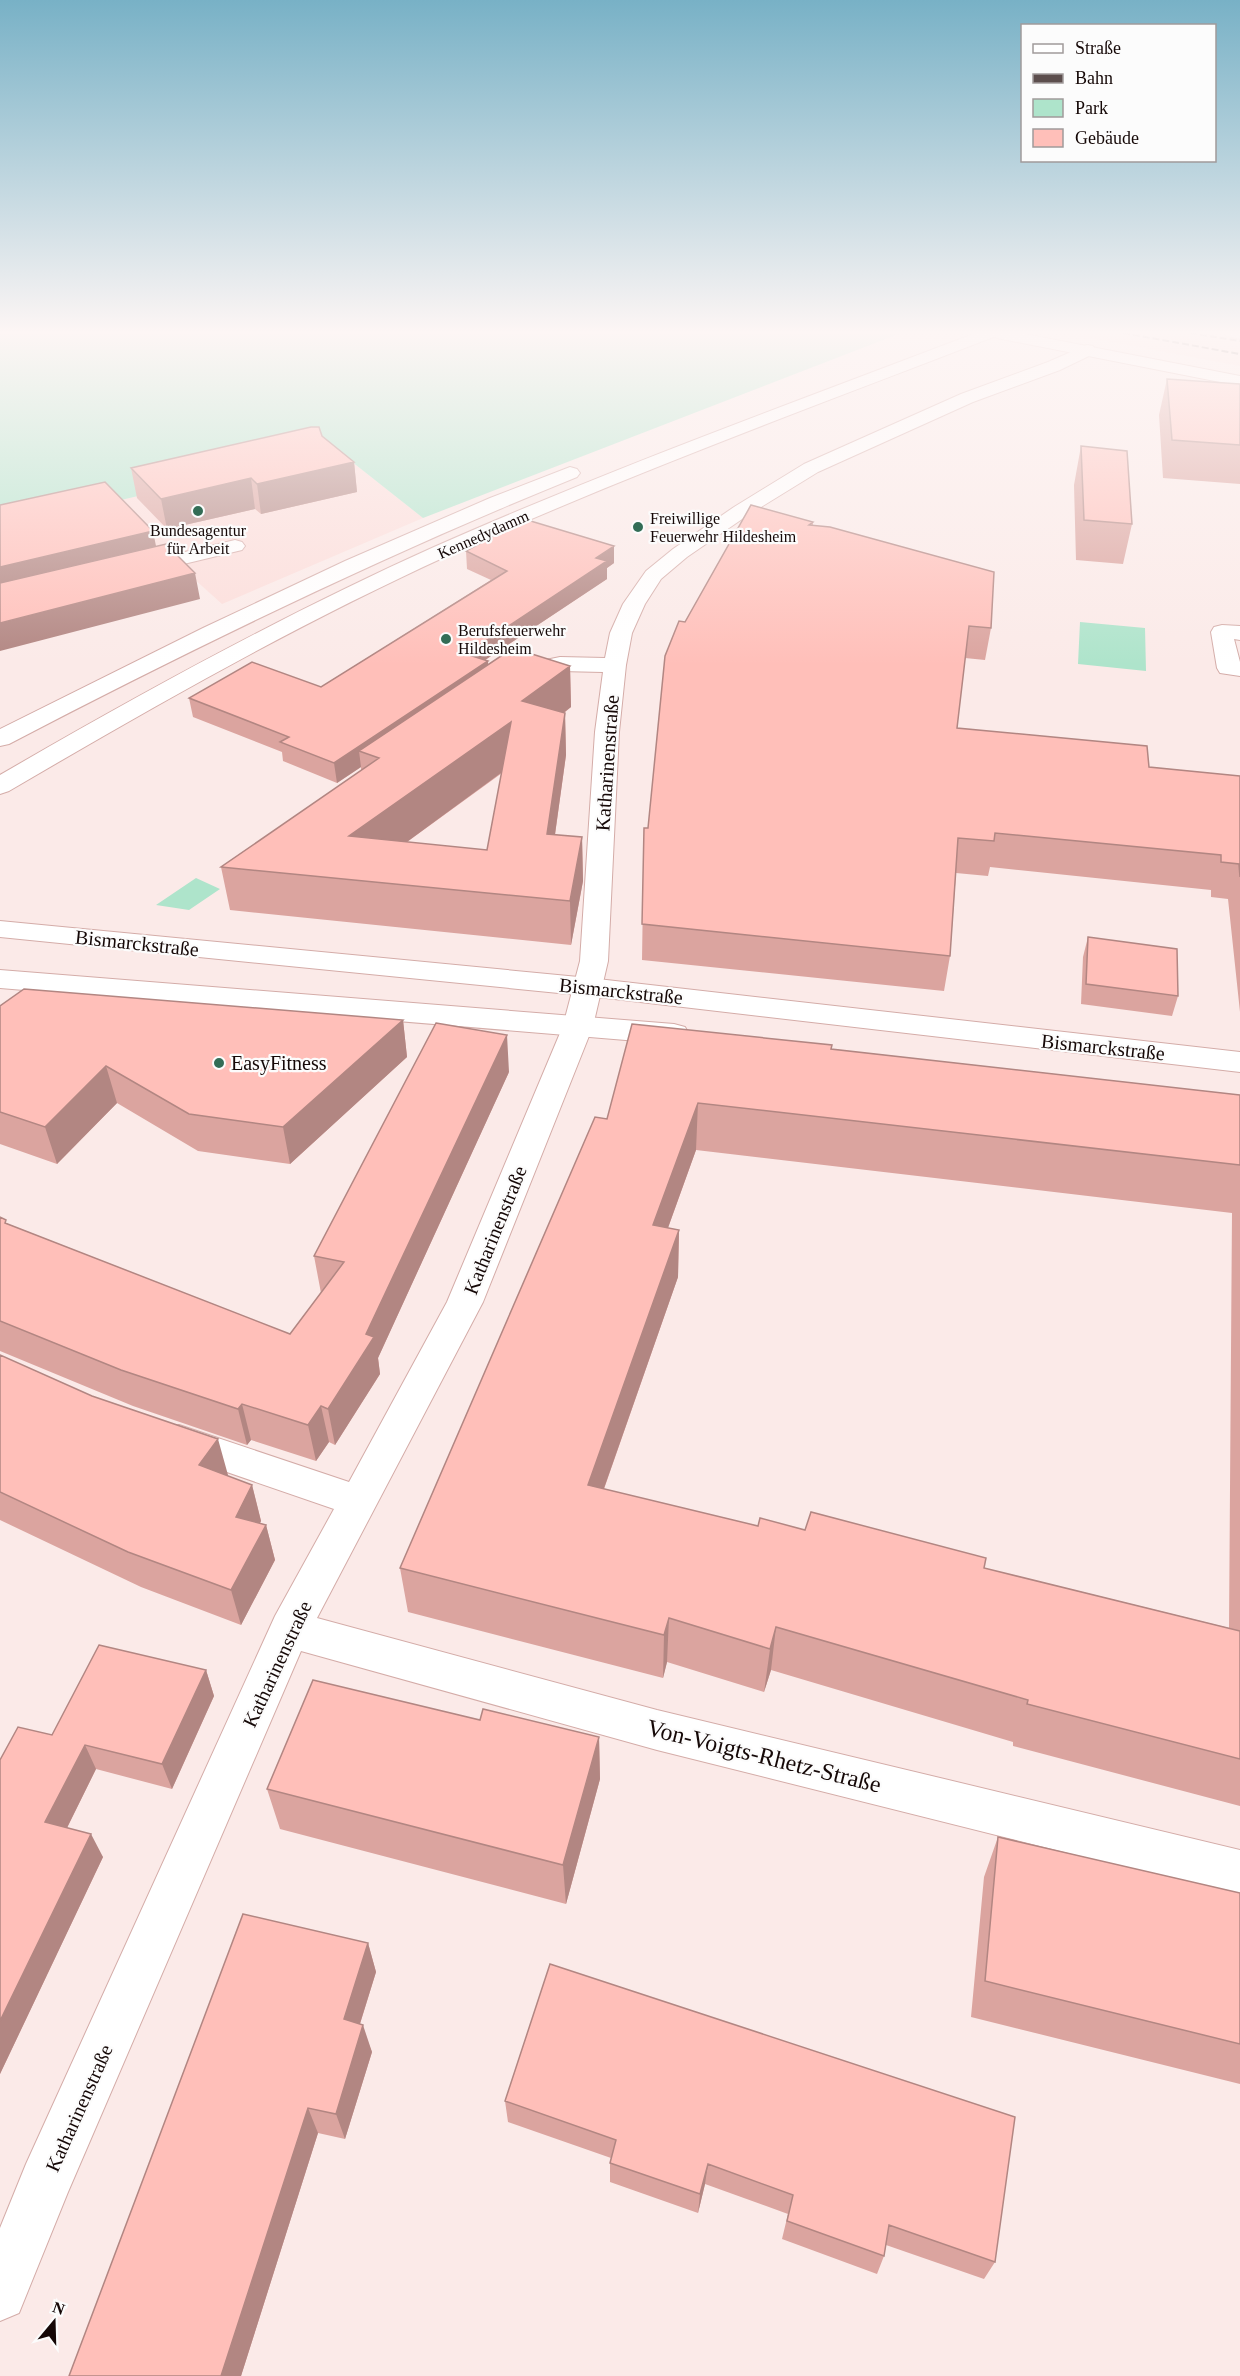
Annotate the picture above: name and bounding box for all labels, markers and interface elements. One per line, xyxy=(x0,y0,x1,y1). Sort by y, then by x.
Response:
legend xyxy=(1021,24,1216,162)
text: Straße xyxy=(1075,38,1121,58)
text: Bahn xyxy=(1075,68,1113,88)
text: Park xyxy=(1075,98,1108,118)
text: Gebäude xyxy=(1075,128,1139,148)
marker: Bundesagentur für Arbeit xyxy=(191,504,205,518)
street label: Kennedydamm xyxy=(435,507,532,563)
place label: Freiwillige Feuerwehr Hildesheim xyxy=(650,510,797,545)
marker: Freiwillige Feuerwehr Hildesheim xyxy=(631,520,645,534)
place label: Bundesagentur für Arbeit xyxy=(150,522,247,557)
place label: Berufsfeuerwehr Hildesheim xyxy=(458,622,566,657)
marker: Berufsfeuerwehr Hildesheim xyxy=(439,632,453,646)
street label: Katharinenstraße xyxy=(591,694,623,832)
street label: Bismarckstraße xyxy=(74,926,200,960)
street label: Bismarckstraße xyxy=(558,974,684,1008)
street label: Bismarckstraße xyxy=(1040,1030,1166,1064)
place label: EasyFitness xyxy=(231,1052,327,1075)
marker: EasyFitness xyxy=(212,1056,226,1070)
street label: Katharinenstraße xyxy=(459,1162,531,1297)
street label: Katharinenstraße xyxy=(238,1597,316,1731)
street label: Von-Voigts-Rhetz-Straße xyxy=(644,1714,884,1798)
street label: Katharinenstraße xyxy=(41,2041,117,2175)
north arrow xyxy=(24,2292,84,2352)
text: N xyxy=(50,2298,67,2318)

